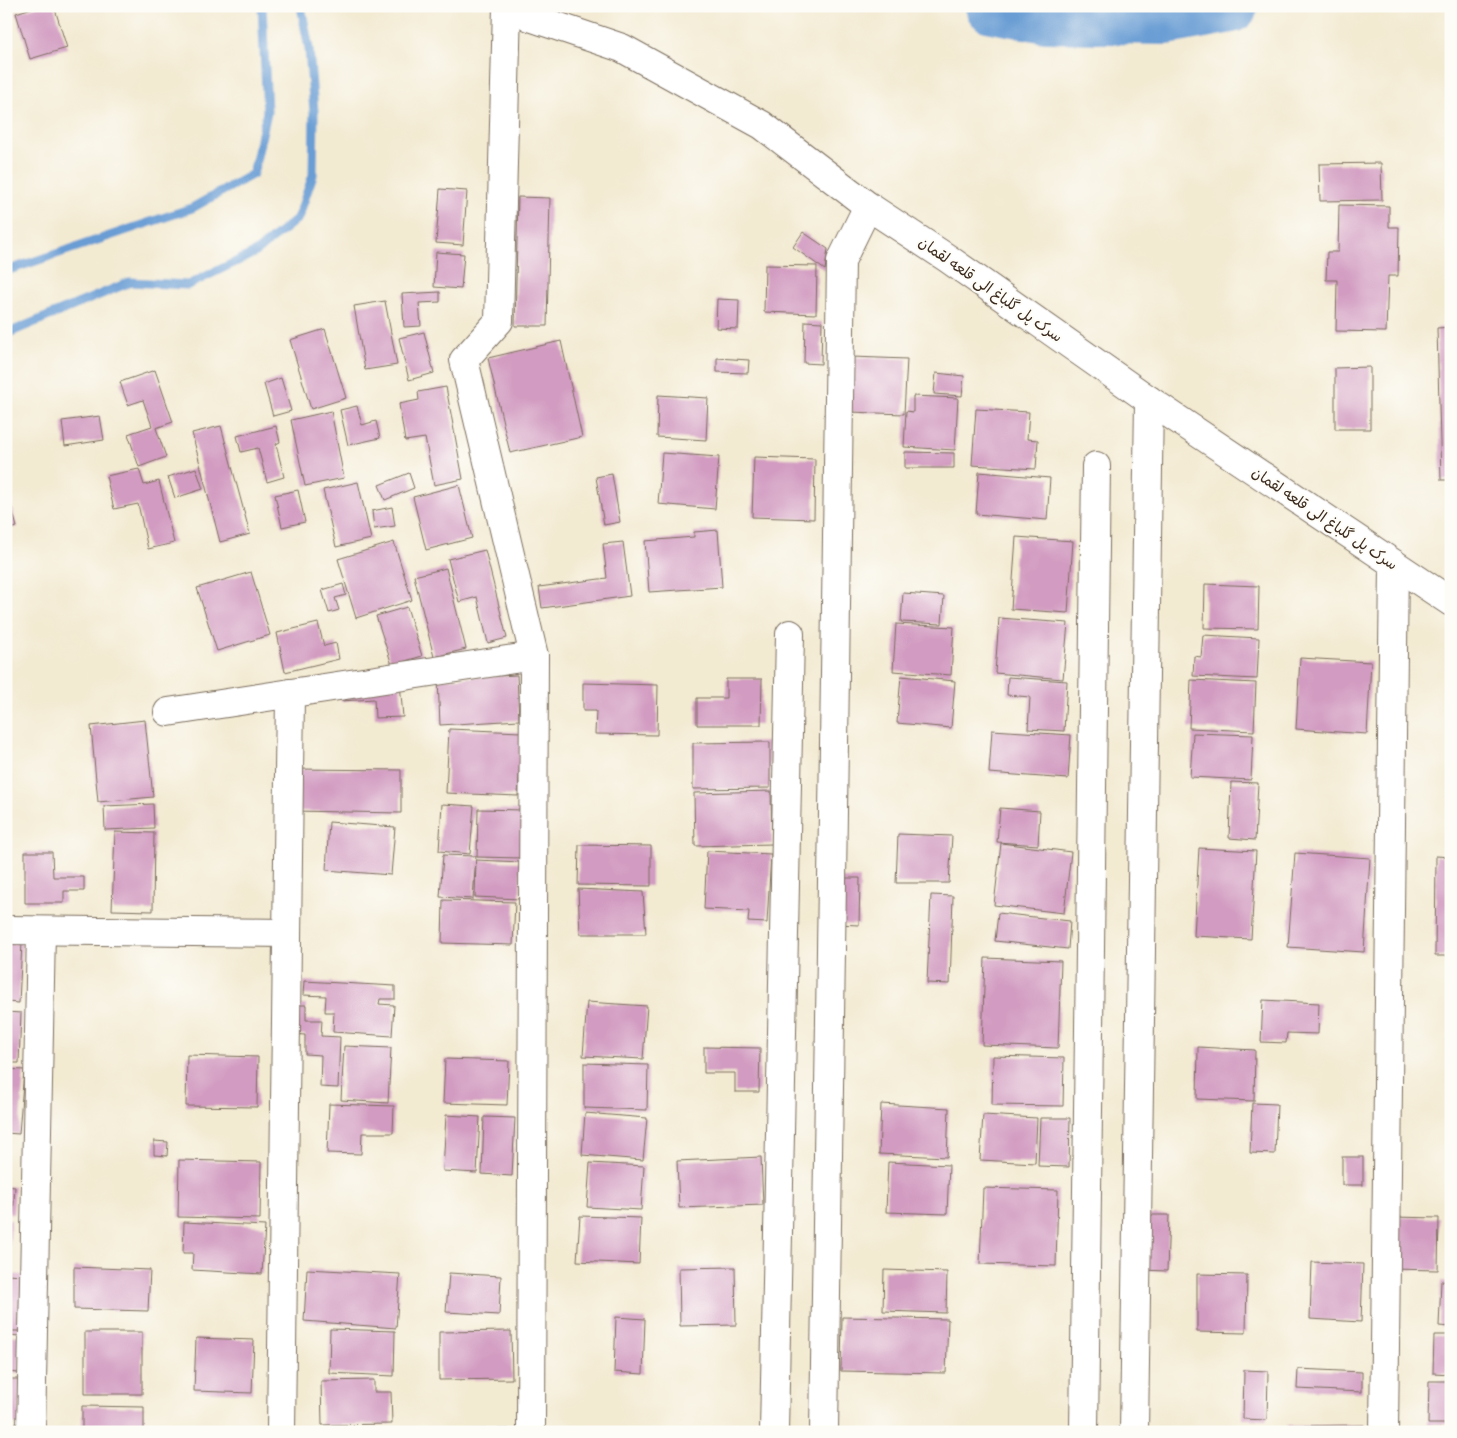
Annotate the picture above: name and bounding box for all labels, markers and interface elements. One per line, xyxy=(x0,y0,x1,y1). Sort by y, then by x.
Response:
street label: سرک پل گلباغ الی قلعه لقمان xyxy=(915,232,1067,347)
street label: سرک پل گلباغ الی قلعه لقمان xyxy=(1248,462,1401,575)

